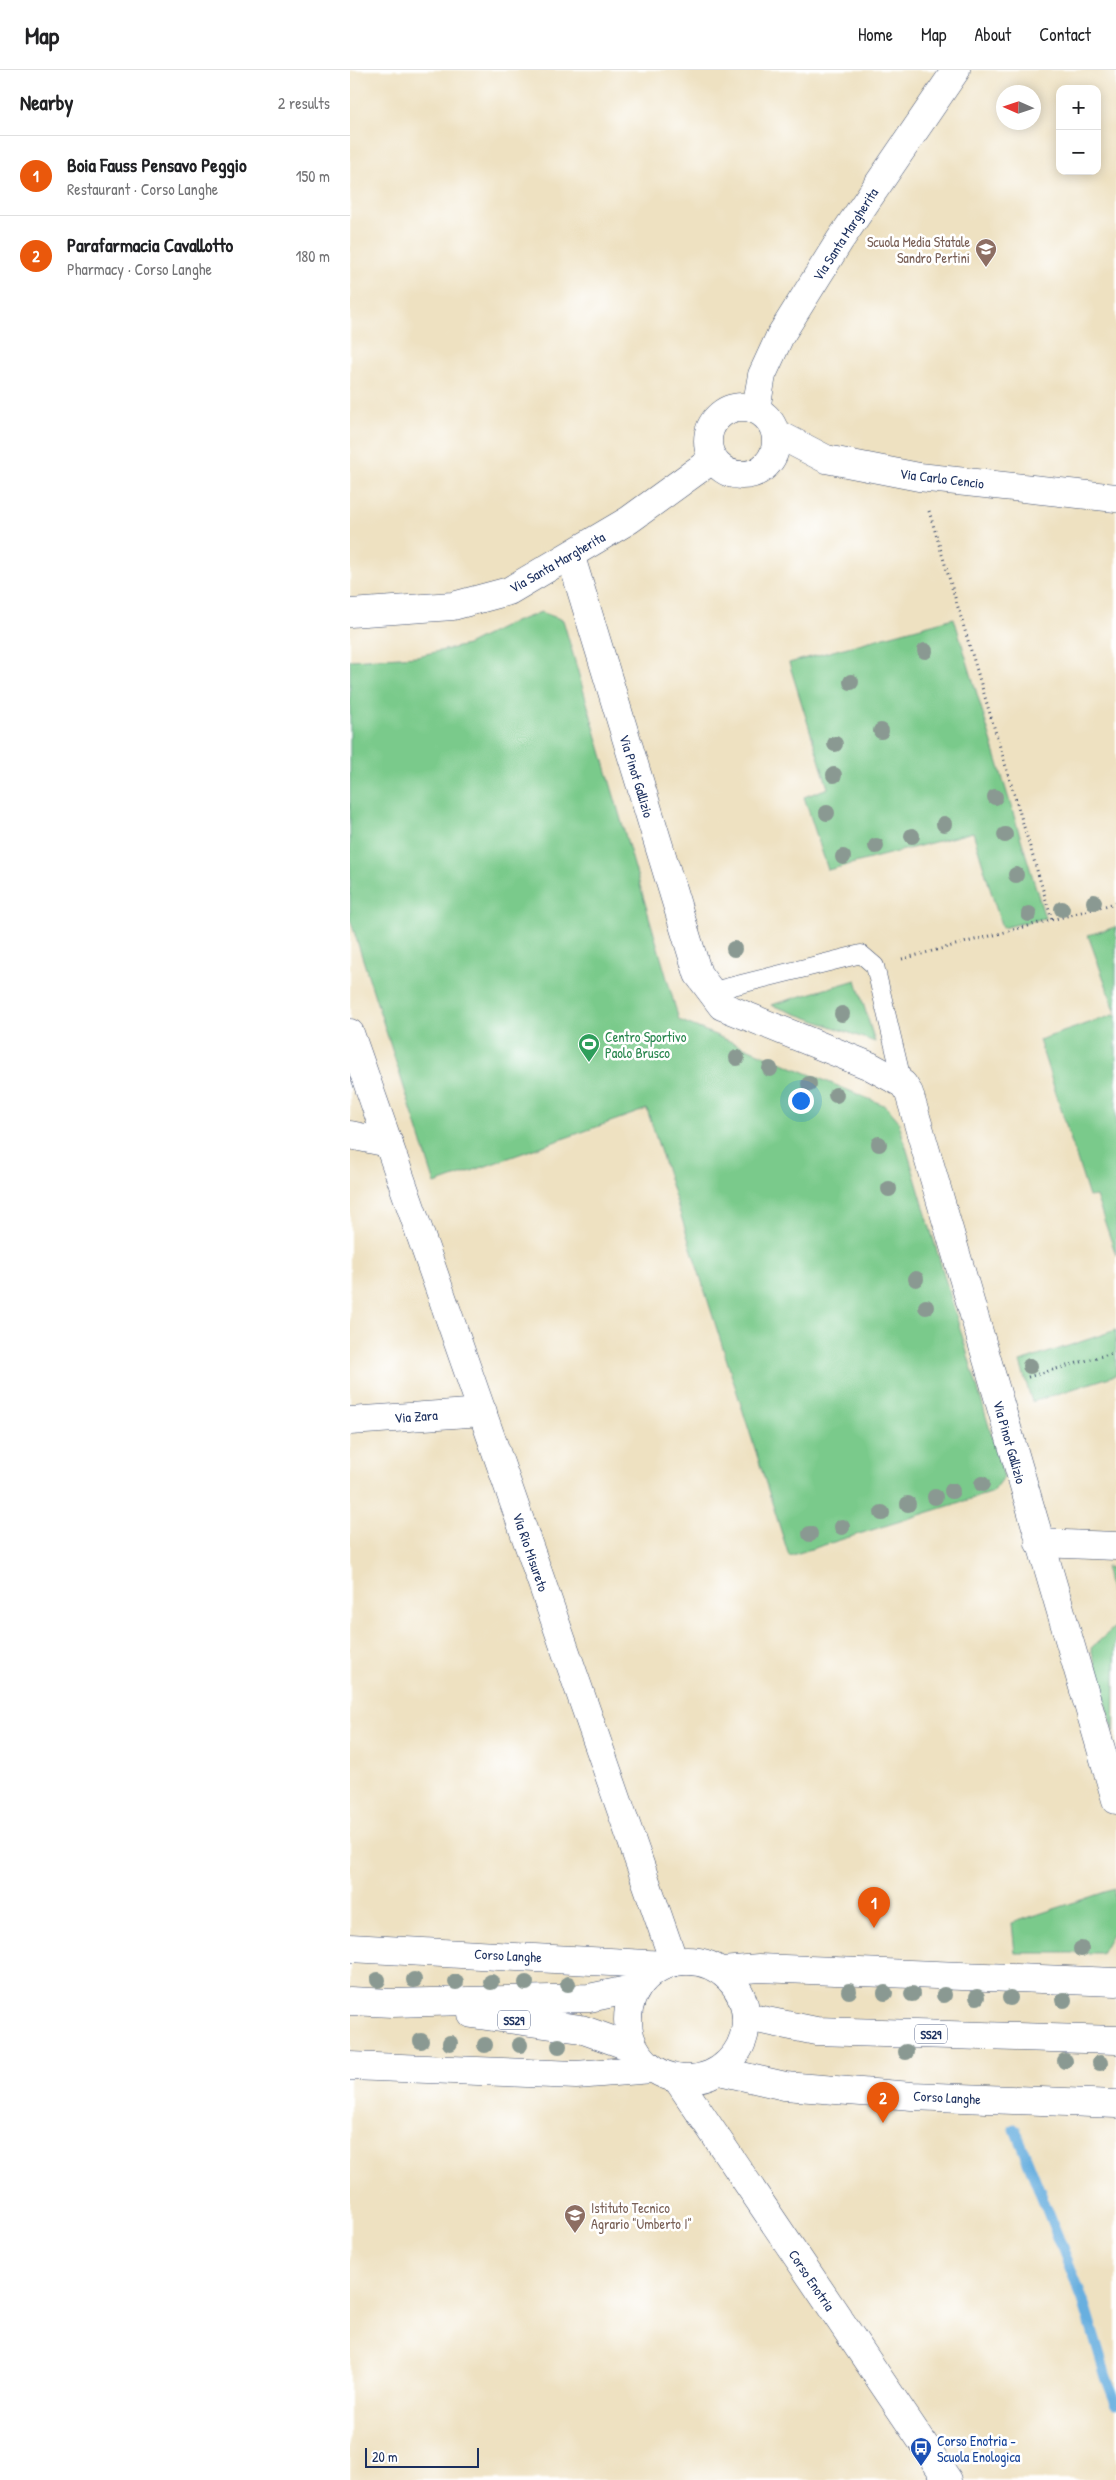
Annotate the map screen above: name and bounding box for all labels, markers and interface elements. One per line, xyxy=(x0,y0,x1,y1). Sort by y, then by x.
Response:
text: Map xyxy=(25,19,59,51)
text: Home xyxy=(858,22,893,47)
text: Map xyxy=(921,22,946,47)
text: About xyxy=(974,22,1011,47)
text: Contact xyxy=(1039,22,1091,47)
north arrow xyxy=(996,85,1041,130)
map controls xyxy=(1056,85,1101,175)
button: + xyxy=(1056,85,1101,130)
text: Nearby xyxy=(20,88,73,117)
text: 2 results xyxy=(278,92,330,114)
button: − xyxy=(1056,130,1101,175)
text: Boia Fauss Pensavo Peggio xyxy=(67,152,247,178)
text: 1 xyxy=(33,165,39,187)
text: 150 m xyxy=(296,165,330,187)
text: Restaurant · Corso Langhe xyxy=(67,178,218,200)
street label: Via Santa Margherita xyxy=(808,183,883,285)
text: Parafarmacia Cavallotto xyxy=(67,232,233,258)
place label: Scuola Media Statale Sandro Pertini xyxy=(867,232,970,267)
school or university icon: Scuola Media Statale Sandro Pertini xyxy=(974,237,998,268)
text: 2 xyxy=(32,245,40,267)
text: 180 m xyxy=(296,245,330,267)
text: Pharmacy · Corso Langhe xyxy=(67,258,212,280)
street label: Via Carlo Cencio xyxy=(899,463,986,493)
street label: Via Santa Margherita xyxy=(506,527,609,598)
street label: Via Pinot Gallizio xyxy=(615,732,659,820)
place label: Centro Sportivo Paolo Brusco xyxy=(605,1027,687,1062)
sports icon: Centro Sportivo Paolo Brusco xyxy=(577,1032,601,1063)
your location xyxy=(788,1088,814,1114)
street label: Via Pinot Gallizio xyxy=(989,1398,1031,1486)
street label: Via Zara xyxy=(394,1405,439,1427)
street label: Via Rio Misureto xyxy=(509,1510,553,1594)
pin: 1 xyxy=(858,1887,890,1928)
street label: Corso Langhe xyxy=(474,1944,543,1967)
road number: SS29 xyxy=(498,2010,530,2030)
road number: SS29 xyxy=(915,2025,947,2044)
pin: 2 xyxy=(867,2082,899,2123)
street label: Corso Langhe xyxy=(913,2086,982,2109)
place label: Istituto Tecnico Agrario "Umberto I" xyxy=(591,2198,692,2234)
school or university icon: Istituto Tecnico Agrario "Umberto I" xyxy=(563,2203,587,2234)
street label: Corso Enotria xyxy=(785,2246,840,2315)
place label: Corso Enotria - Scuola Enologica xyxy=(937,2431,1021,2467)
bus stop icon: Corso Enotria - Scuola Enologica xyxy=(909,2436,933,2467)
scale bar xyxy=(365,2445,479,2468)
text: 20 m xyxy=(372,2447,398,2466)

